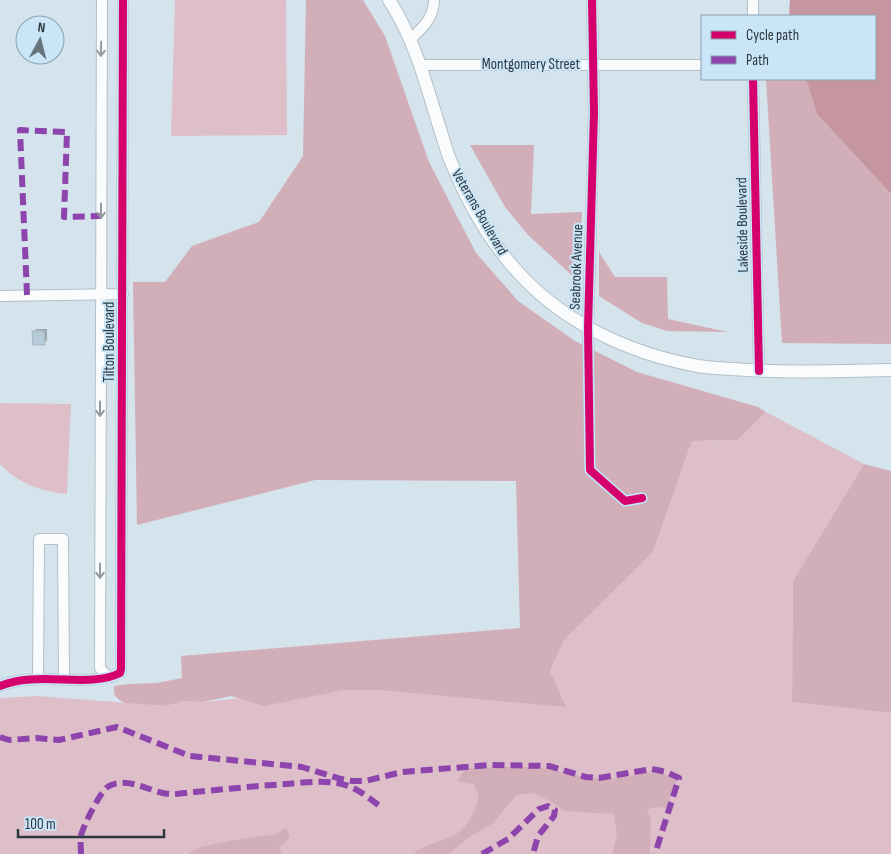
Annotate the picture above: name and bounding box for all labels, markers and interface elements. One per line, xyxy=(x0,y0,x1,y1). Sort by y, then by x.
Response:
north arrow xyxy=(15,15,65,65)
legend xyxy=(701,15,876,80)
text: N xyxy=(37,19,46,36)
text: Cycle path xyxy=(746,26,799,45)
one-way arrow xyxy=(96,40,106,56)
text: Path xyxy=(746,51,769,70)
street label: Montgomery Street xyxy=(482,55,581,74)
street label: Veterans Boulevard xyxy=(447,166,512,259)
street label: Lakeside Boulevard xyxy=(732,177,753,273)
one-way arrow xyxy=(96,202,106,219)
street label: Seabrook Avenue xyxy=(566,224,587,310)
street label: Tilton Boulevard xyxy=(100,302,119,382)
one-way arrow xyxy=(95,400,105,416)
one-way arrow xyxy=(95,562,105,579)
scale bar xyxy=(18,806,164,838)
text: 100 m xyxy=(25,815,56,834)

